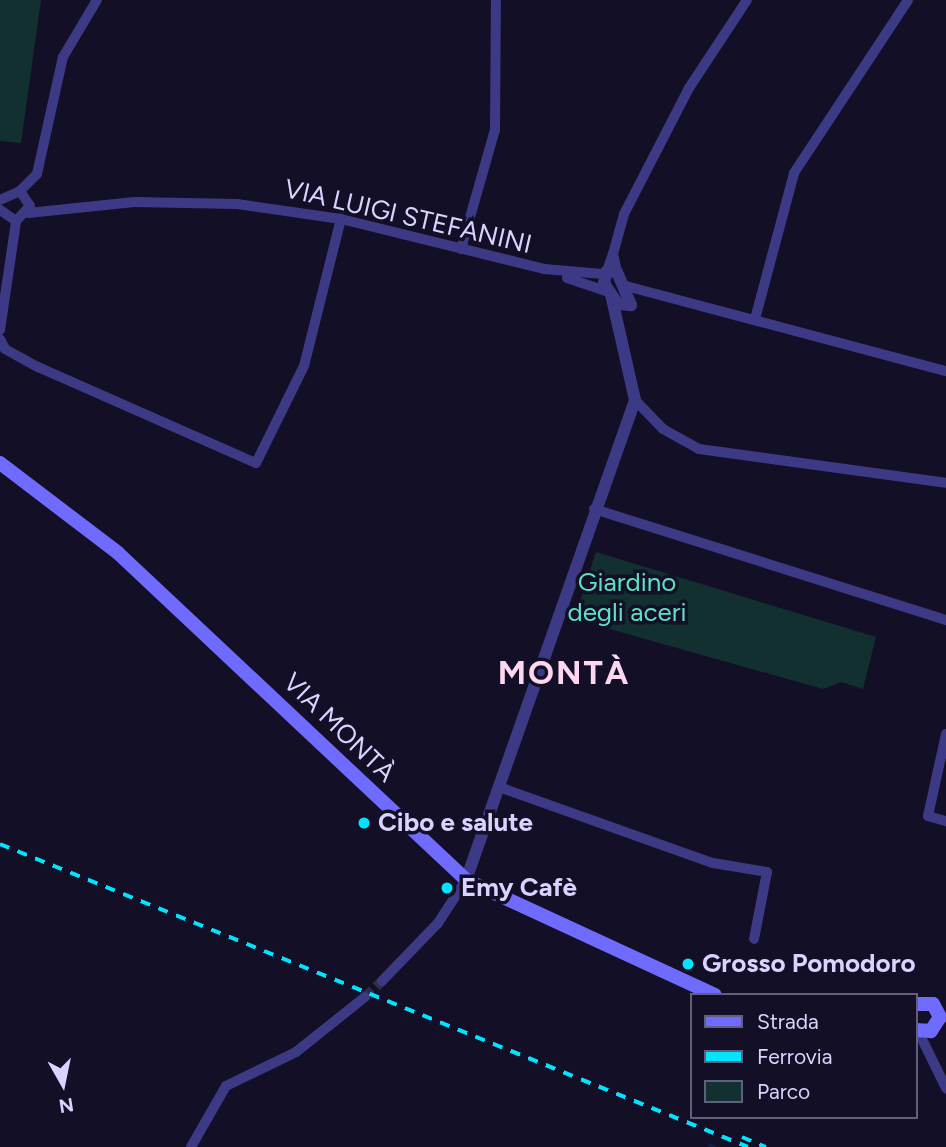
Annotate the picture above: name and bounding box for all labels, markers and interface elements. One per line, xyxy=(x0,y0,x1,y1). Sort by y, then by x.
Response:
street label: VIA LUIGI STEFANINI xyxy=(281,173,535,261)
park label: Giardino degli aceri xyxy=(567,567,687,628)
district label: MONTÀ xyxy=(498,653,630,693)
street label: VIA MONTÀ xyxy=(277,667,401,789)
place label: Cibo e salute xyxy=(378,807,533,839)
marker: Cibo e salute xyxy=(356,815,372,831)
place label: Emy Cafè xyxy=(461,872,577,904)
marker: Emy Cafè xyxy=(439,880,455,896)
place label: Grosso Pomodoro xyxy=(702,948,916,980)
marker: Grosso Pomodoro xyxy=(680,956,696,972)
legend xyxy=(690,993,918,1119)
text: Strada xyxy=(757,1009,819,1034)
text: Ferrovia xyxy=(757,1044,832,1069)
north arrow xyxy=(28,1049,98,1119)
text: Parco xyxy=(757,1079,810,1104)
text: N xyxy=(57,1093,75,1118)

